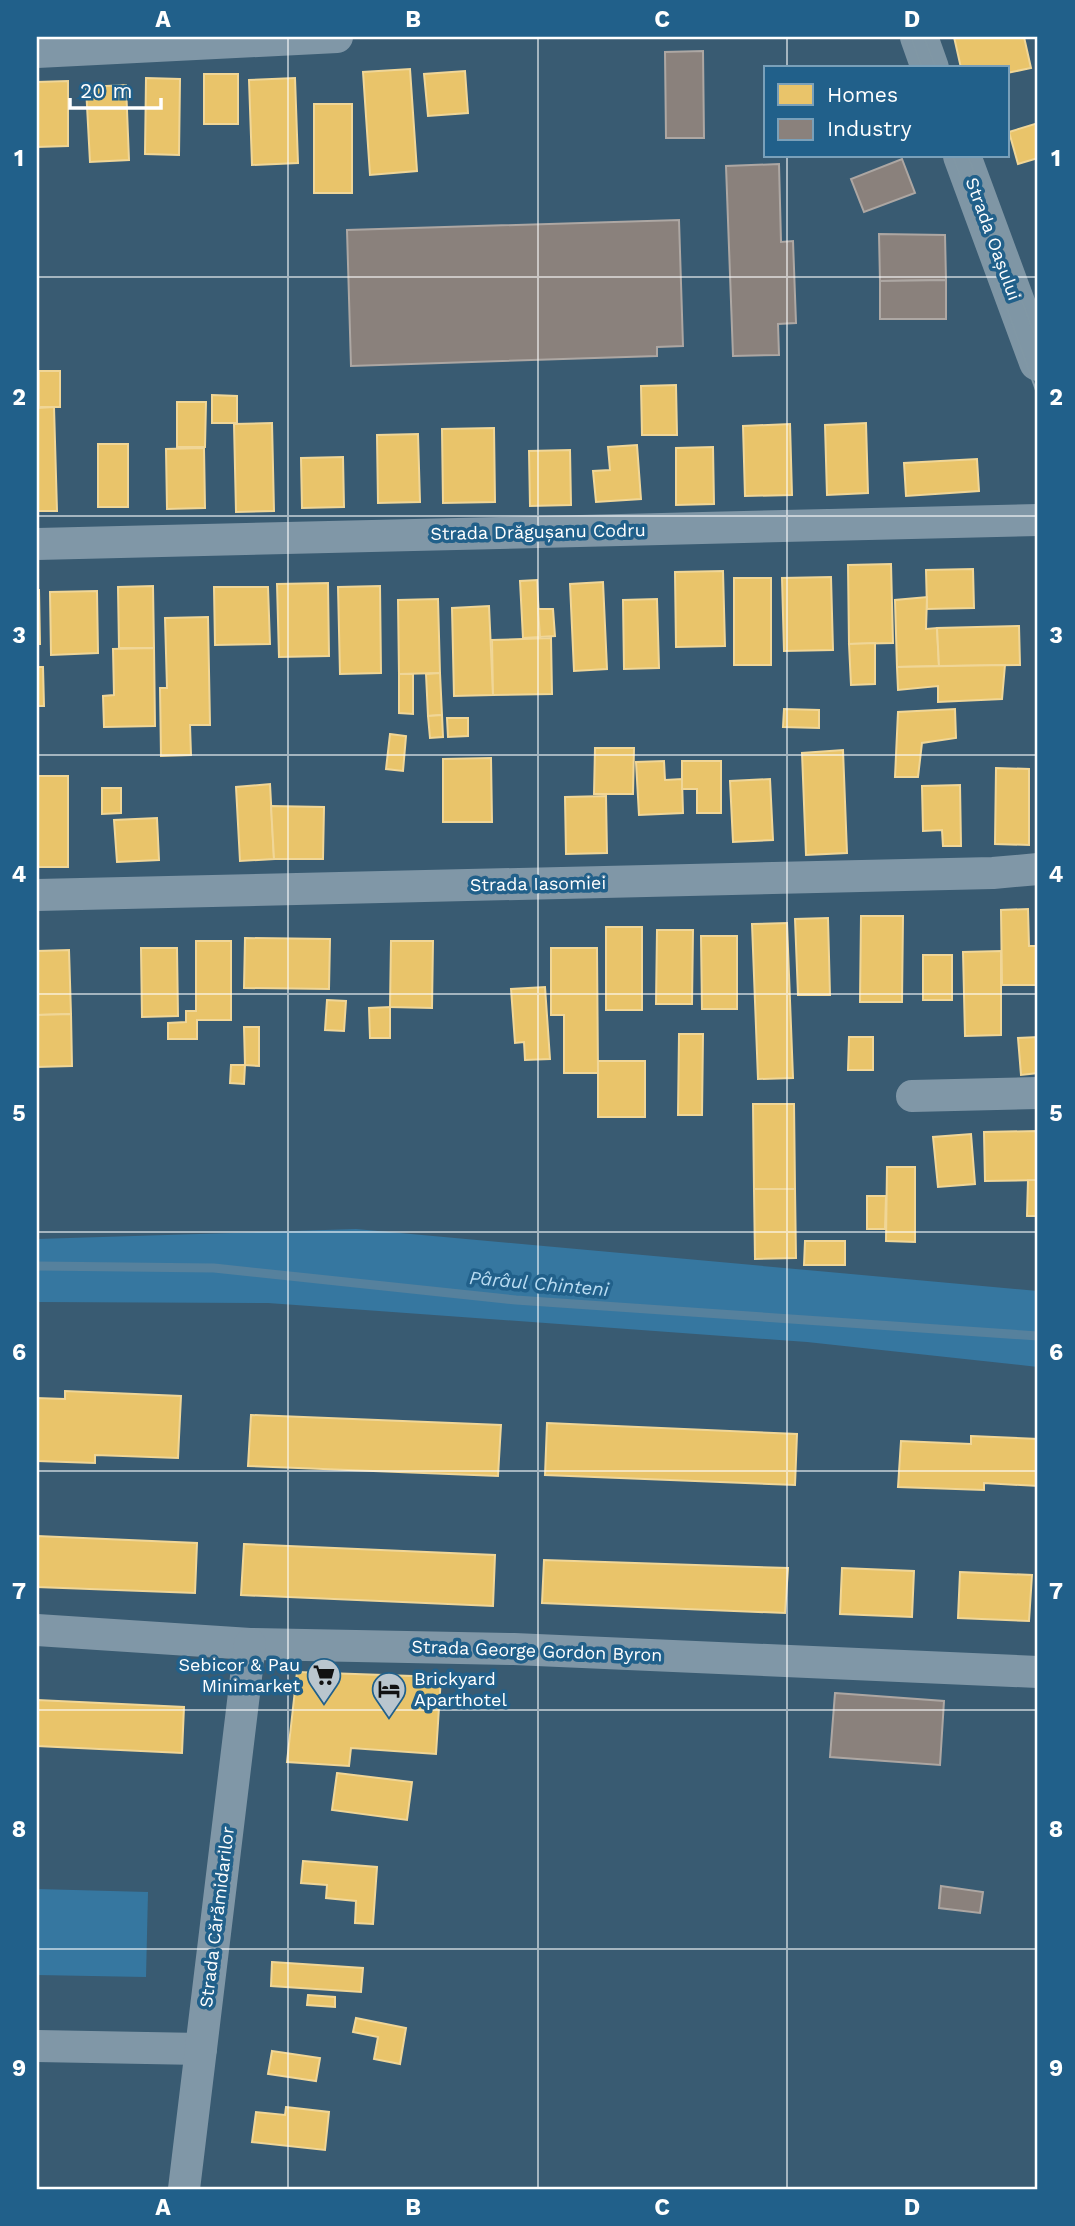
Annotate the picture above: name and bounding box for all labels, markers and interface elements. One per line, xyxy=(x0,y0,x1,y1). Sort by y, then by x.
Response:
text: A xyxy=(155,6,171,33)
text: B xyxy=(405,6,421,33)
text: C xyxy=(654,6,670,33)
text: D xyxy=(904,6,920,33)
scale bar xyxy=(70,66,161,110)
legend xyxy=(764,66,1009,158)
text: 20 m xyxy=(80,78,132,103)
text: Homes xyxy=(827,82,898,107)
text: Industry xyxy=(827,116,912,141)
text: 1 xyxy=(14,145,24,172)
text: 1 xyxy=(1051,145,1061,172)
street label: Strada Oașului xyxy=(962,175,1025,303)
text: 2 xyxy=(12,384,26,411)
text: 2 xyxy=(1049,384,1063,411)
street label: Strada Drăgușanu Codru xyxy=(430,519,646,544)
text: 3 xyxy=(12,622,26,649)
text: 3 xyxy=(1049,622,1063,649)
text: 4 xyxy=(12,861,27,888)
text: 4 xyxy=(1049,861,1064,888)
street label: Strada Iasomiei xyxy=(470,872,606,895)
text: 5 xyxy=(12,1100,26,1127)
text: 5 xyxy=(1049,1100,1063,1127)
water label: Pârâul Chinteni xyxy=(468,1266,611,1301)
text: 6 xyxy=(12,1339,26,1366)
text: 6 xyxy=(1049,1339,1063,1366)
text: 7 xyxy=(12,1578,26,1605)
text: 7 xyxy=(1049,1578,1063,1605)
street label: Strada George Gordon Byron xyxy=(411,1636,663,1665)
place label: Sebicor & Pau Minimarket xyxy=(178,1654,300,1696)
supermarket icon: Sebicor & Pau Minimarket xyxy=(305,1656,343,1705)
place label: Brickyard Aparthotel xyxy=(414,1668,507,1710)
hotel icon: Brickyard Aparthotel xyxy=(370,1670,408,1719)
text: 8 xyxy=(12,1816,26,1843)
text: 8 xyxy=(1049,1816,1063,1843)
street label: Strada Cărămidarilor xyxy=(195,1825,238,2009)
text: 9 xyxy=(12,2055,26,2082)
text: 9 xyxy=(1049,2055,1063,2082)
text: A xyxy=(155,2194,171,2221)
text: B xyxy=(405,2194,421,2221)
text: C xyxy=(654,2194,670,2221)
text: D xyxy=(904,2194,920,2221)

